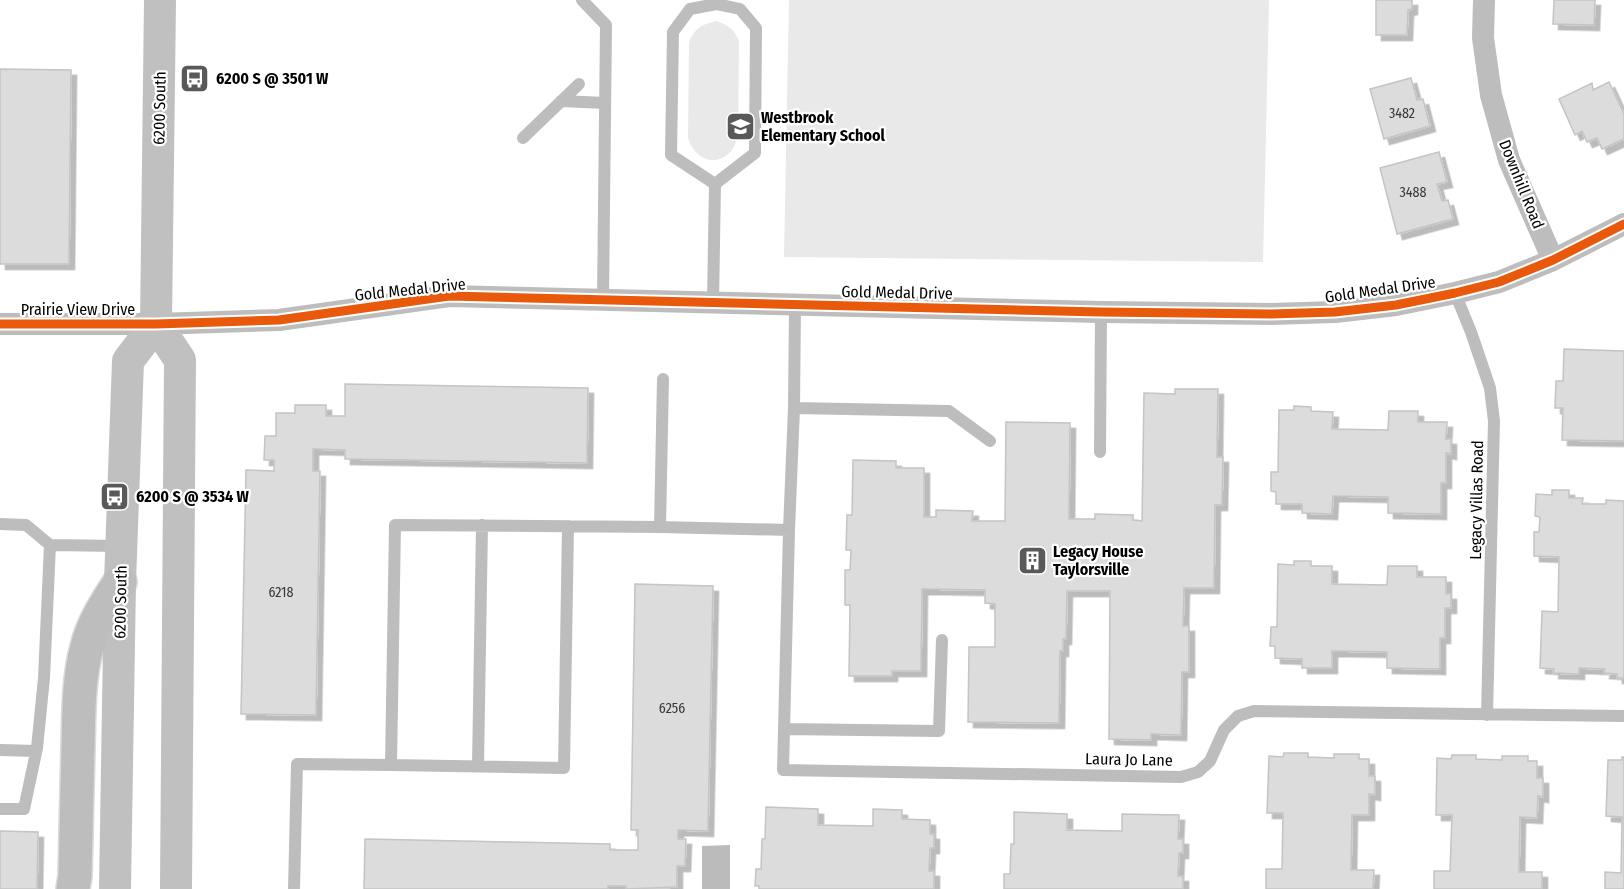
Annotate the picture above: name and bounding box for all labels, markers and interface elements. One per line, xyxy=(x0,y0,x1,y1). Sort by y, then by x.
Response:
bus stop icon: 6200 S @ 3501 W xyxy=(179,62,211,94)
place label: 6200 S @ 3501 W xyxy=(216,69,329,88)
street label: 6200 South xyxy=(149,71,170,145)
house number: 3482 xyxy=(1389,105,1415,122)
place label: Westbrook Elementary School xyxy=(761,108,886,145)
school or university icon: Westbrook Elementary School xyxy=(724,110,756,142)
street label: Downhill Road xyxy=(1495,137,1548,232)
house number: 3488 xyxy=(1399,184,1427,201)
street label: Gold Medal Drive xyxy=(1324,272,1437,307)
street label: Gold Medal Drive xyxy=(354,274,467,305)
street label: Gold Medal Drive xyxy=(841,282,953,303)
street label: Prairie View Drive xyxy=(21,300,135,319)
street label: Legacy Villas Road xyxy=(1466,440,1487,560)
bus stop icon: 6200 S @ 3534 W xyxy=(99,480,131,512)
place label: 6200 S @ 3534 W xyxy=(136,487,250,506)
place label: Legacy House Taylorsville xyxy=(1053,542,1143,579)
building icon: Legacy House Taylorsville xyxy=(1016,544,1048,576)
street label: 6200 South xyxy=(110,565,131,639)
house number: 6218 xyxy=(268,584,294,601)
house number: 6256 xyxy=(659,700,685,717)
street label: Laura Jo Lane xyxy=(1085,749,1173,770)

